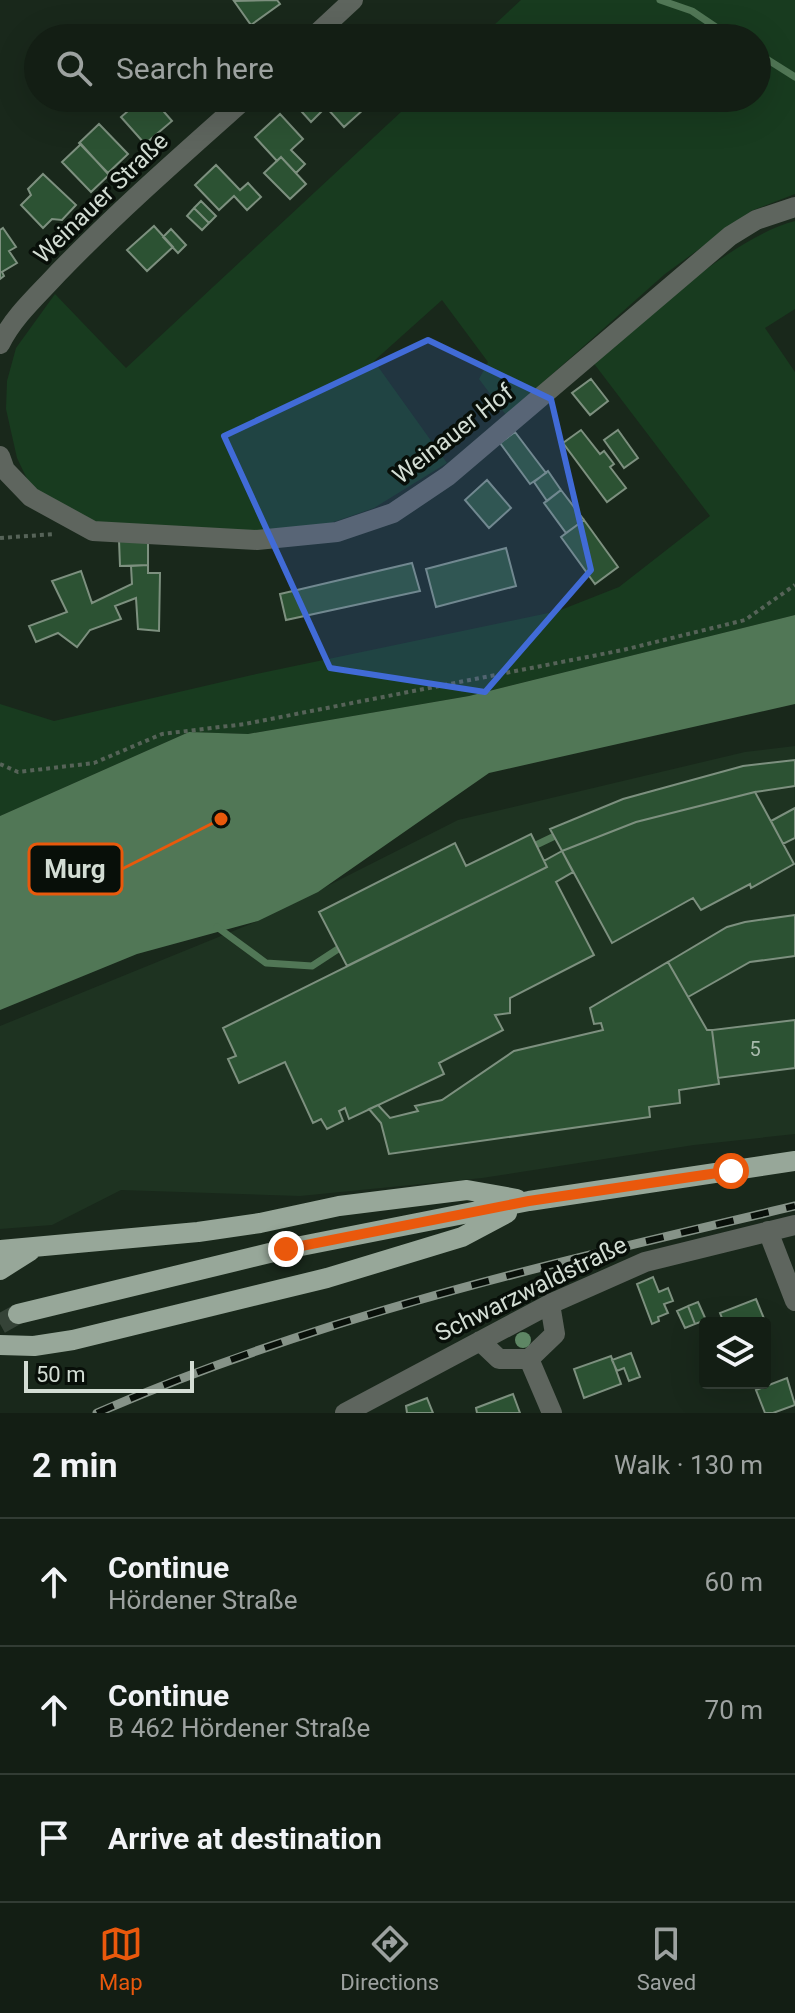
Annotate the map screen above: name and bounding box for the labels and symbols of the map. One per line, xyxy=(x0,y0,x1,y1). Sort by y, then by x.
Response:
street label: Weinauer Straße xyxy=(28,127,174,269)
street label: Weinauer Hof xyxy=(387,378,519,490)
callout: Murg xyxy=(29,844,122,894)
text: Murg xyxy=(44,854,106,884)
house number: 5 xyxy=(749,1037,761,1061)
route start xyxy=(713,1153,749,1189)
street label: Schwarzwaldstraße xyxy=(431,1230,631,1348)
route end xyxy=(268,1231,304,1267)
scale bar xyxy=(24,1357,194,1393)

